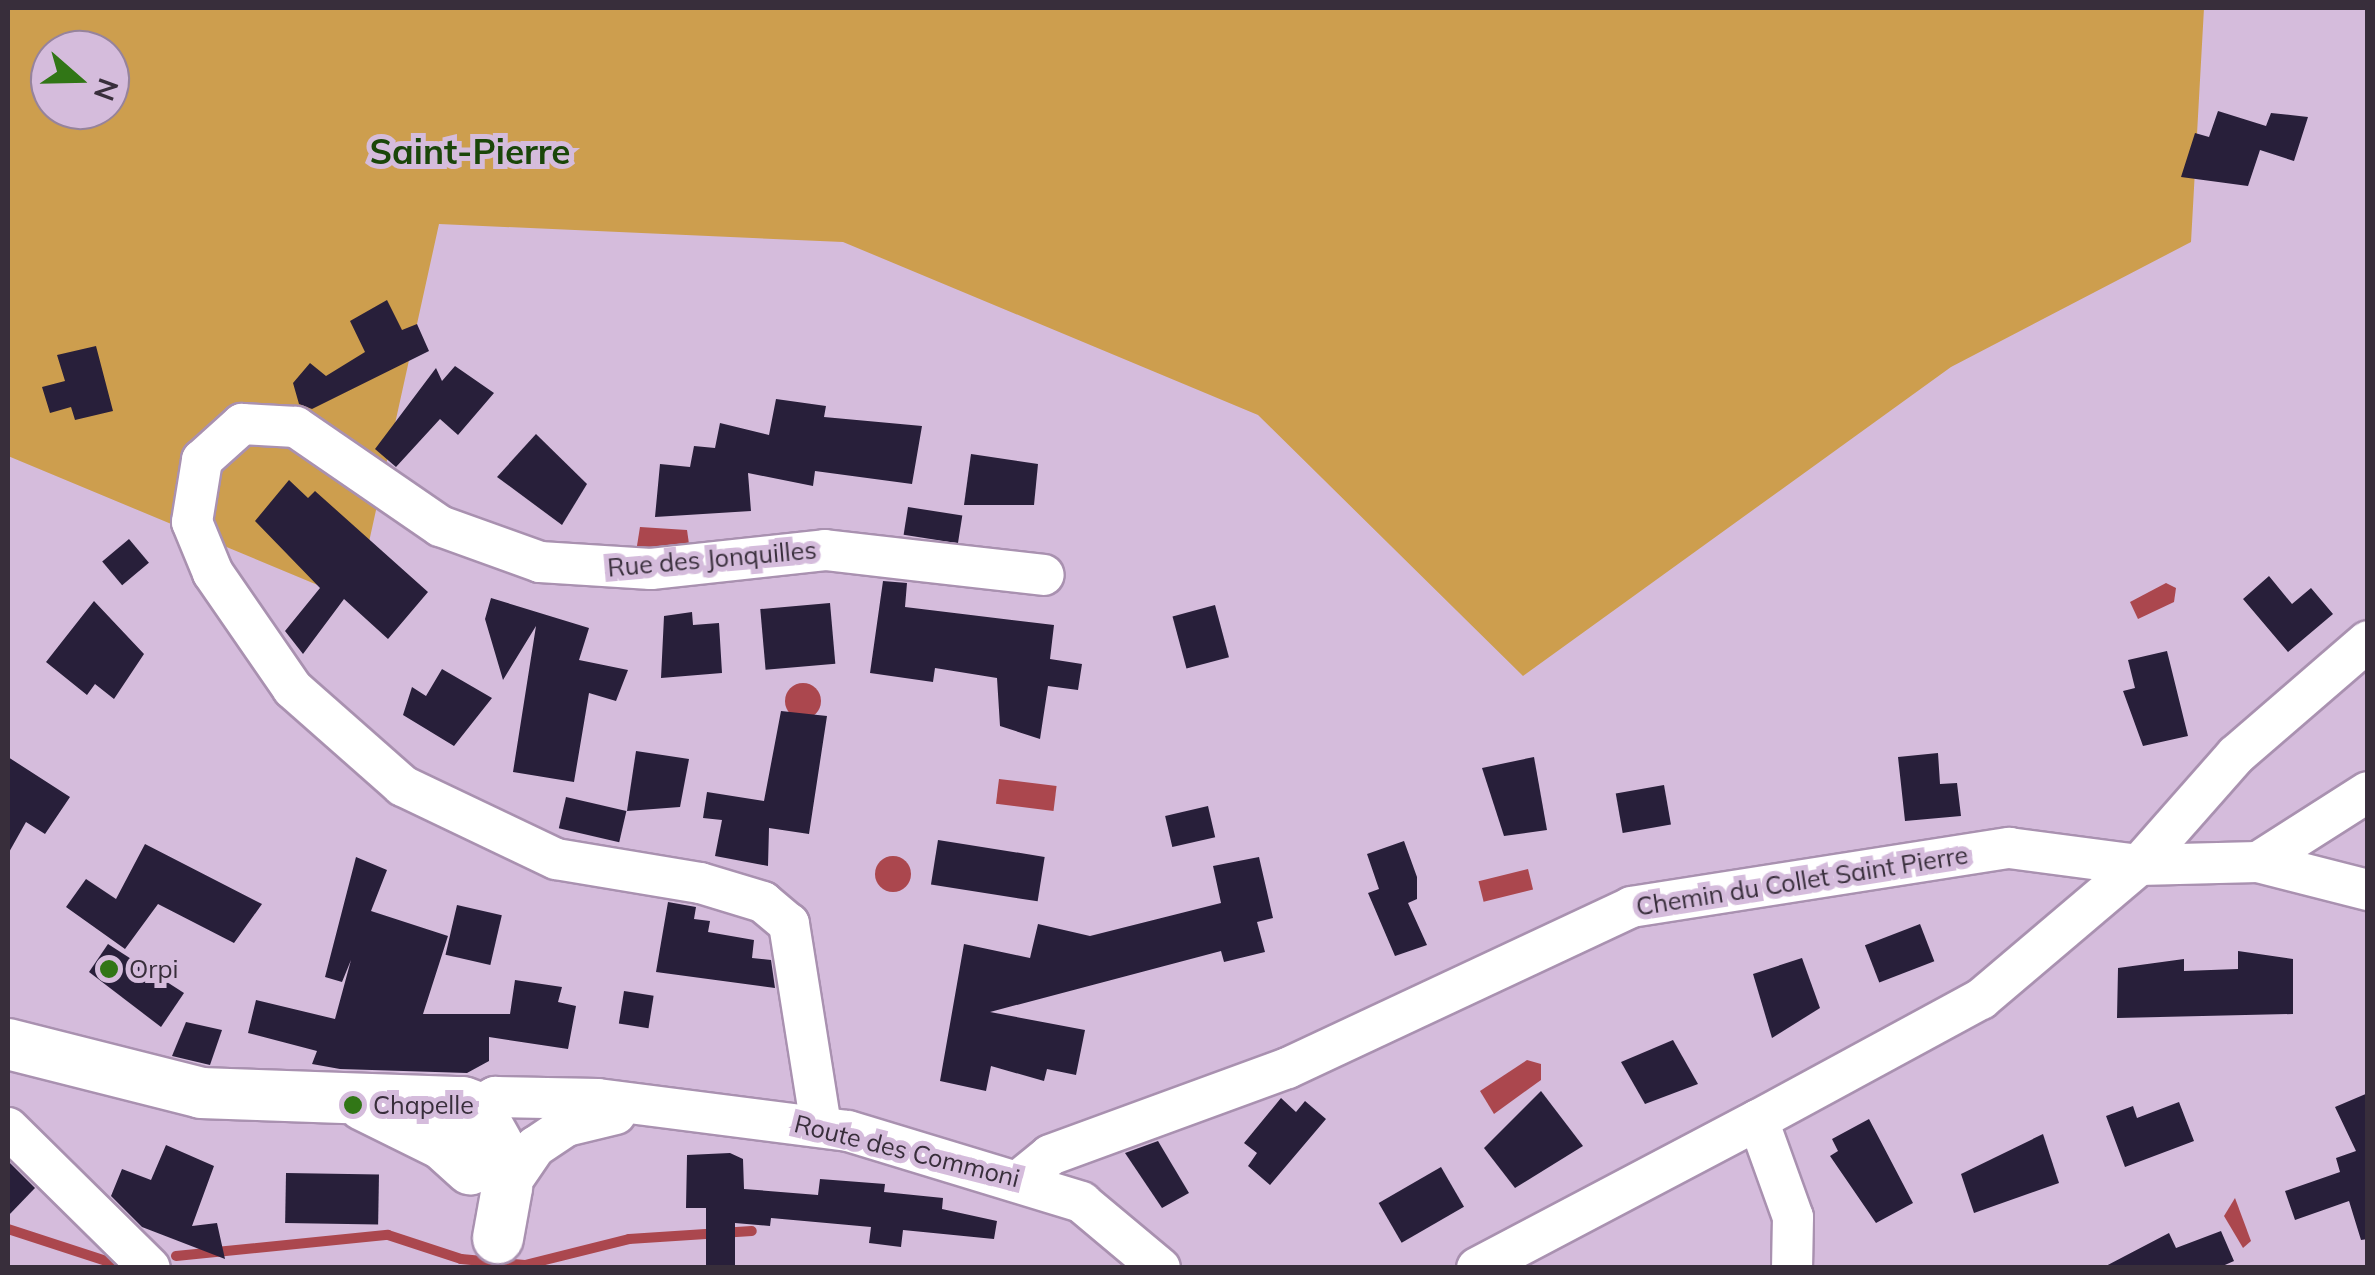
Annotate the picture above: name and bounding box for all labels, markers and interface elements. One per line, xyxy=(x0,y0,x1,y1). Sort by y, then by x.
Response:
north arrow xyxy=(30,30,130,130)
text: N xyxy=(87,74,127,106)
district label: Saint-Pierre xyxy=(370,130,570,172)
street label: Rue des Jonquilles xyxy=(606,535,818,583)
street label: Chemin du Collet Saint Pierre xyxy=(1634,840,1970,922)
place label: Orpi xyxy=(129,954,178,984)
marker: Orpi xyxy=(98,958,120,980)
place label: Chapelle xyxy=(373,1090,474,1120)
marker: Chapelle xyxy=(342,1094,364,1116)
street label: Route des Commoni xyxy=(791,1108,1023,1194)

